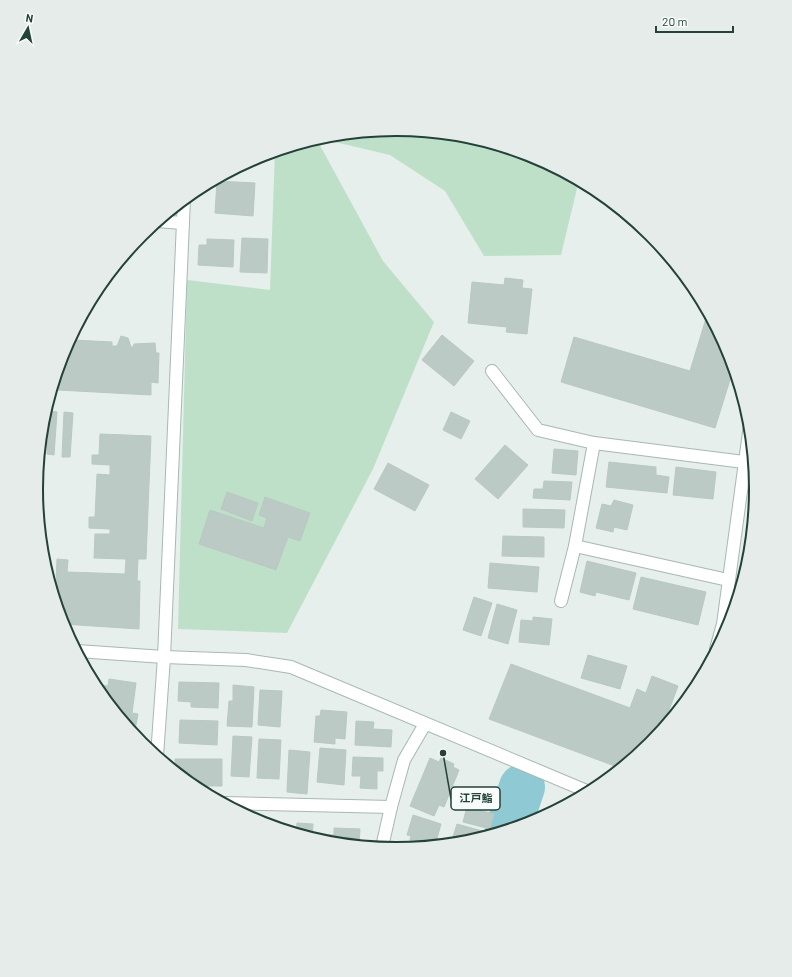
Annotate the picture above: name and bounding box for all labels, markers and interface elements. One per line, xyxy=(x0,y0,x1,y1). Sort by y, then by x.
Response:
north arrow xyxy=(8,8,48,48)
scale bar xyxy=(656,8,733,34)
text: N xyxy=(25,11,34,25)
text: 20 m xyxy=(662,14,688,28)
callout: 江戸鮨 xyxy=(451,787,500,810)
text: 江戸鮨 xyxy=(460,791,493,804)

